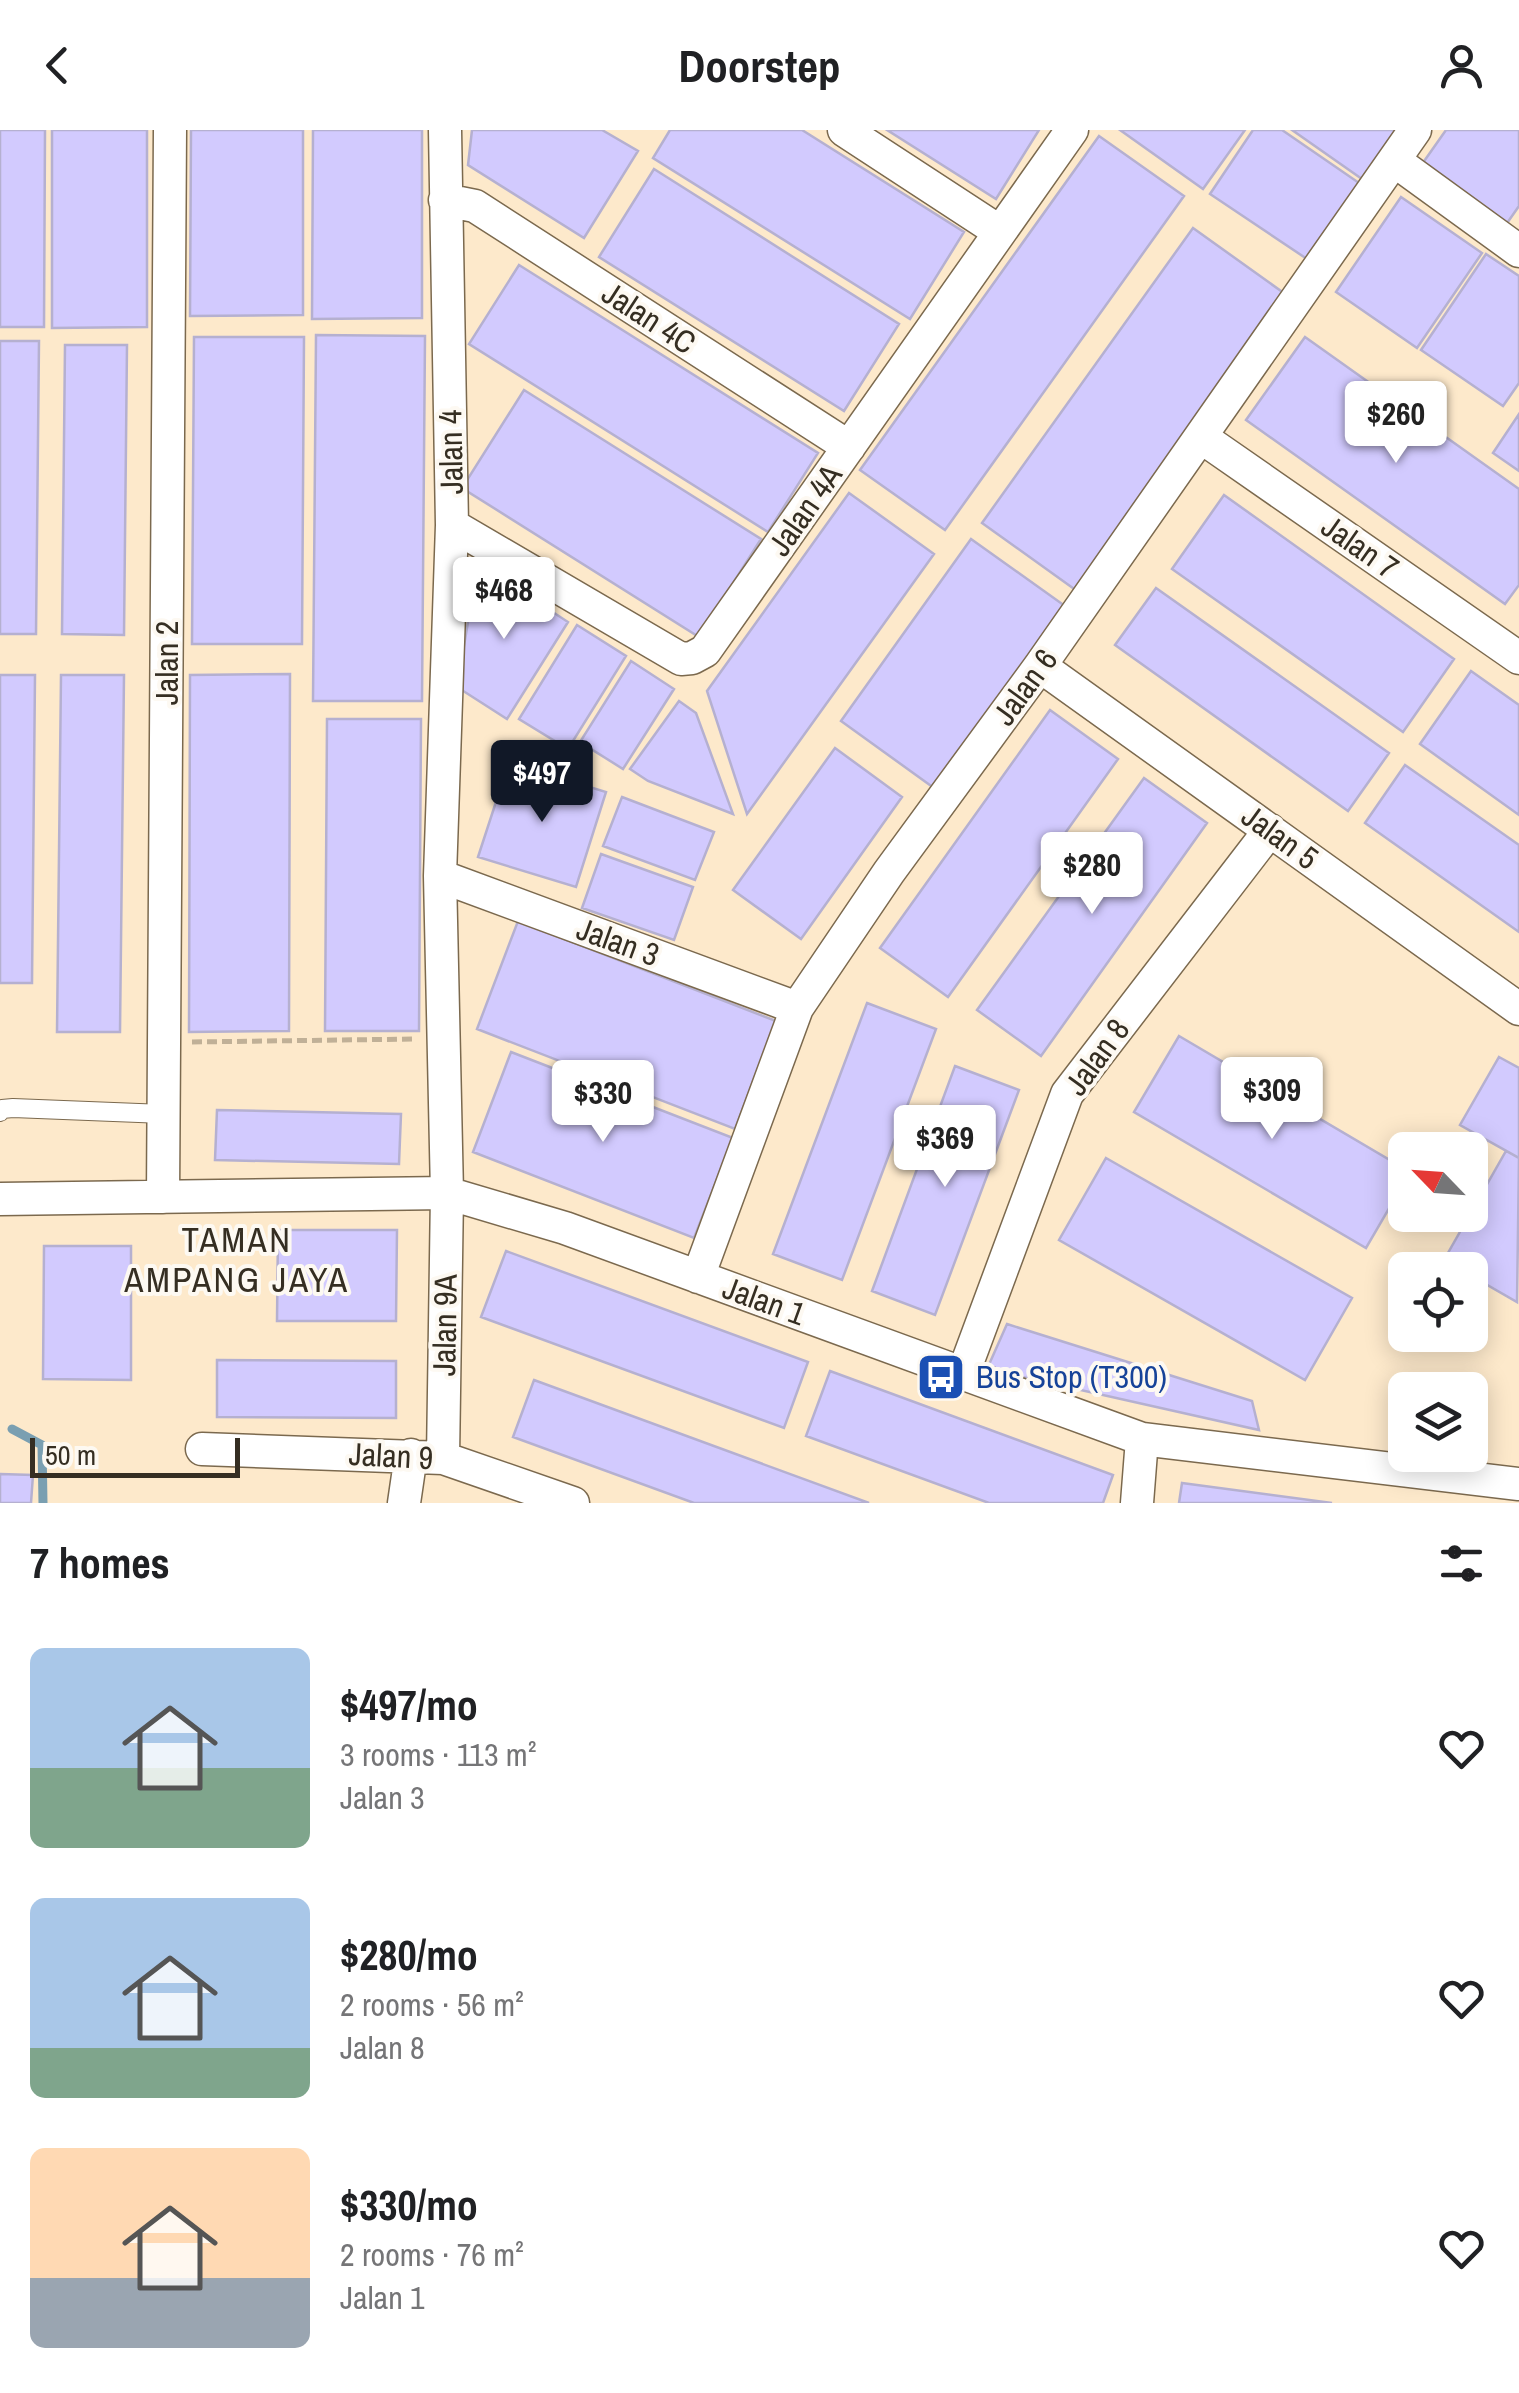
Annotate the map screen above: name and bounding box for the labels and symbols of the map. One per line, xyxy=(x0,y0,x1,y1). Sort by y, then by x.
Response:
street label: Jalan 4C xyxy=(594,271,704,364)
pin: $260 xyxy=(1337,381,1455,466)
street label: Jalan 4 xyxy=(428,409,473,495)
street label: Jalan 4A xyxy=(758,455,852,564)
street label: Jalan 7 xyxy=(1313,505,1407,588)
pin: $468 xyxy=(445,557,563,642)
street label: Jalan 2 xyxy=(145,621,188,705)
street label: Jalan 6 xyxy=(982,640,1067,734)
pin: $497 xyxy=(483,740,601,825)
street label: Jalan 5 xyxy=(1233,794,1327,879)
pin: $280 xyxy=(1033,832,1151,917)
street label: Jalan 3 xyxy=(571,907,665,976)
street label: Jalan 8 xyxy=(1054,1010,1139,1104)
pin: $309 xyxy=(1213,1057,1331,1142)
pin: $330 xyxy=(544,1060,662,1145)
pin: $369 xyxy=(886,1105,1004,1190)
north arrow xyxy=(1388,1132,1488,1232)
district label: TAMAN AMPANG JAYA xyxy=(123,1216,350,1303)
street label: Jalan 1 xyxy=(717,1266,812,1335)
street label: Jalan 9A xyxy=(422,1273,467,1376)
bus stop icon: Bus Stop (T300) xyxy=(915,1351,967,1403)
place label: Bus Stop (T300) xyxy=(976,1355,1167,1398)
street label: Jalan 9 xyxy=(348,1432,434,1479)
scale bar xyxy=(30,1433,240,1478)

